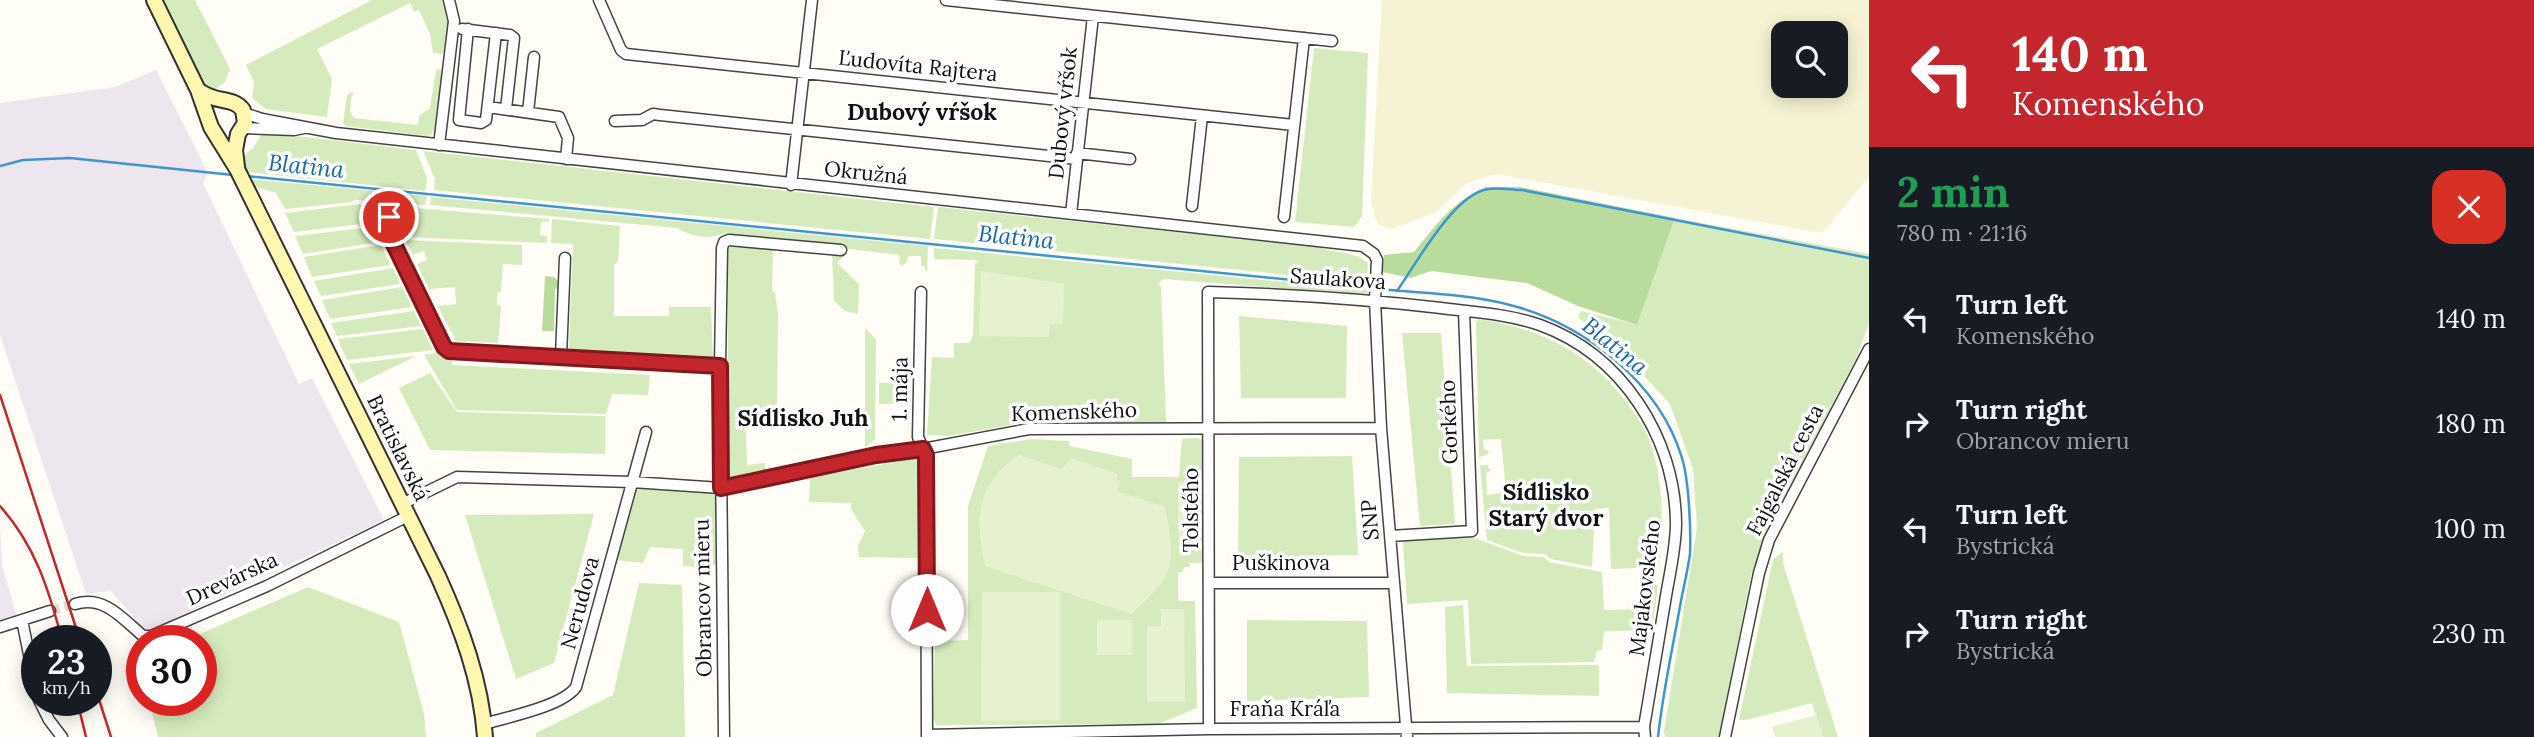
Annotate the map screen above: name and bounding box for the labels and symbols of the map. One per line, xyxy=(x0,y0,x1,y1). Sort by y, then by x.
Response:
street label: Ľudovíta Rajtera xyxy=(837,44,999,87)
street label: Dubový vŕšok xyxy=(1042,45,1083,180)
district label: Dubový vŕšok xyxy=(847,97,997,126)
water label: Blatina xyxy=(267,147,346,184)
street label: Okružná xyxy=(823,155,909,190)
pin xyxy=(359,187,419,247)
water label: Blatina xyxy=(977,218,1056,255)
street label: Saulakova xyxy=(1289,262,1387,295)
water label: Blatina xyxy=(1577,310,1654,381)
street label: 1. mája xyxy=(885,356,914,421)
street label: Gorkého xyxy=(1434,379,1463,465)
street label: Bratislavská xyxy=(361,390,436,506)
street label: Komenského xyxy=(1010,396,1138,427)
street label: Fajgalská cesta xyxy=(1740,400,1829,540)
district label: Sídlisko Juh xyxy=(737,403,869,432)
street label: Tolstého xyxy=(1177,468,1204,552)
district label: Sídlisko Starý dvor xyxy=(1489,477,1603,532)
street label: SNP xyxy=(1354,498,1385,541)
street label: Majakovského xyxy=(1623,518,1666,658)
street label: Obrancov mieru xyxy=(688,519,717,677)
street label: Drevárska xyxy=(182,546,282,611)
street label: Puškinova xyxy=(1232,549,1330,576)
street label: Nerudova xyxy=(554,553,605,652)
position arrow xyxy=(890,573,964,647)
speed limit sign: 30 xyxy=(126,625,217,716)
street label: Fraňa Kráľa xyxy=(1230,695,1341,722)

